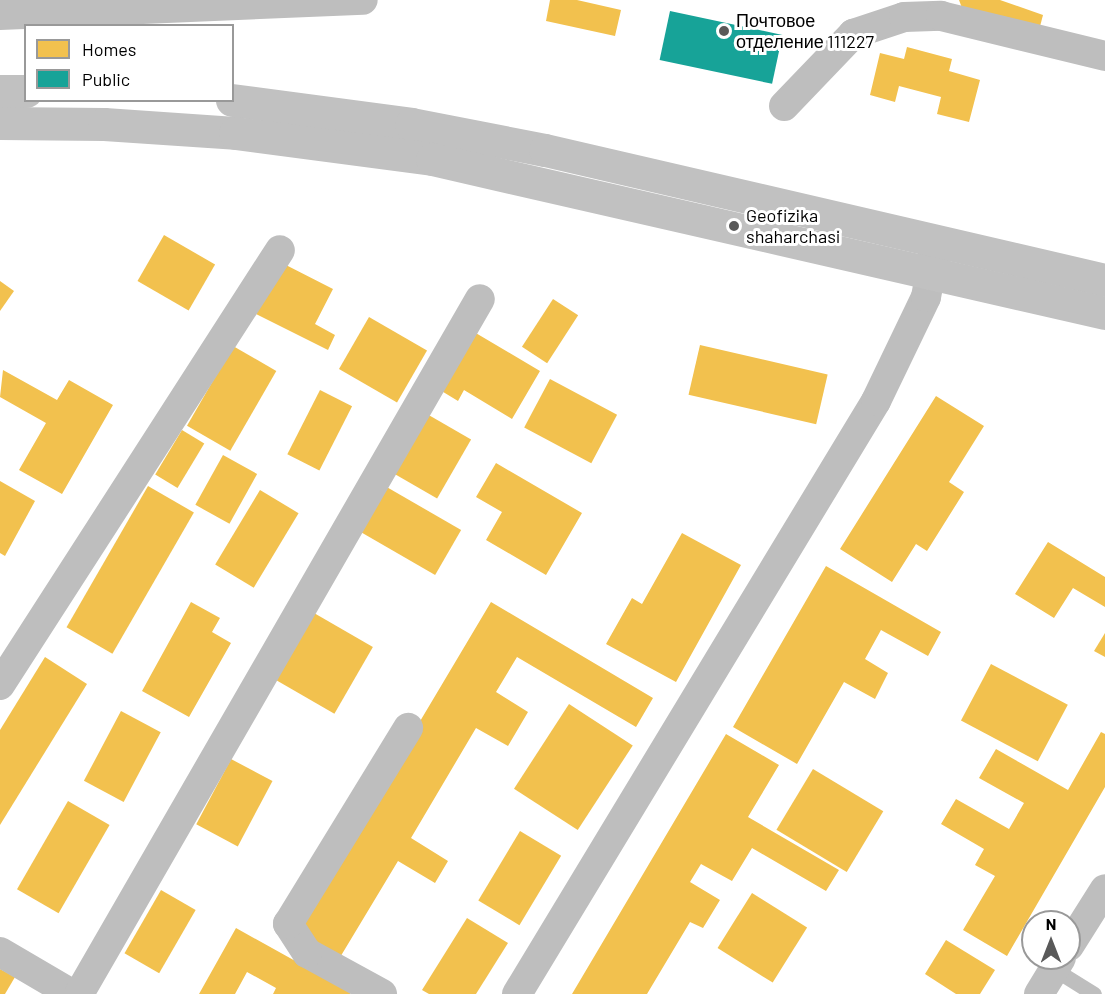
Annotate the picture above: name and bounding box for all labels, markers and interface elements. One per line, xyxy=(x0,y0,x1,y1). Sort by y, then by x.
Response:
place label: Почтовое отделение 111227 xyxy=(736,10,874,52)
legend xyxy=(24,24,234,102)
marker: Почтовое отделение 111227 xyxy=(717,24,731,38)
text: Homes xyxy=(82,38,136,60)
text: Public xyxy=(82,68,130,90)
place label: Geofizika shaharchasi xyxy=(746,205,840,248)
marker: Geofizika shaharchasi xyxy=(727,219,741,233)
north arrow xyxy=(1021,910,1081,970)
text: N xyxy=(1046,914,1056,933)

